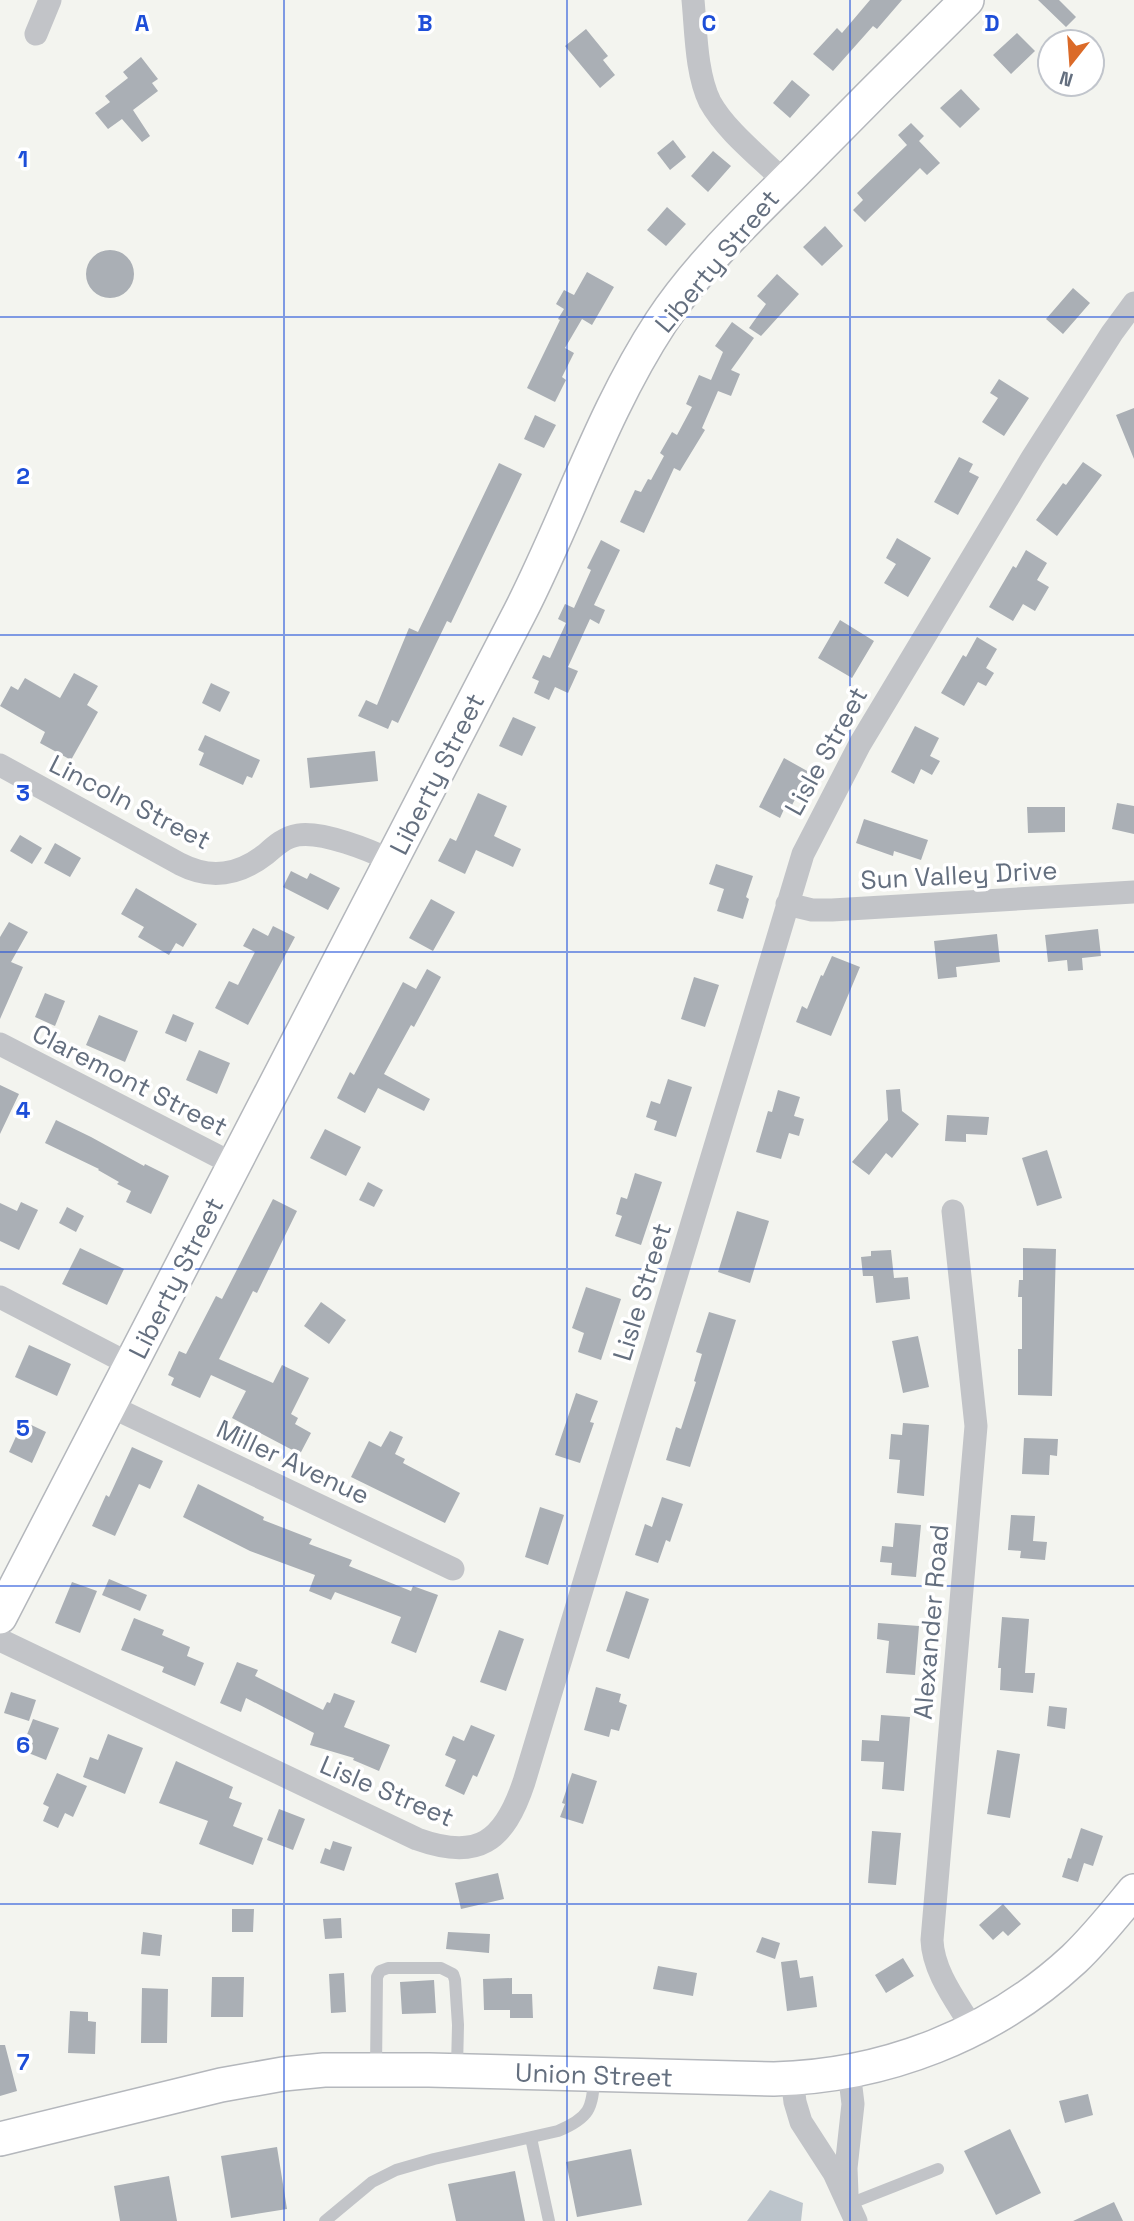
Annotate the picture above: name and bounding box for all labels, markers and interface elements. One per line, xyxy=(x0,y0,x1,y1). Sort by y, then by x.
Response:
text: A xyxy=(135,8,150,38)
text: B xyxy=(417,8,433,38)
text: C xyxy=(702,8,716,38)
text: D xyxy=(984,8,1000,38)
north arrow xyxy=(1036,28,1106,98)
text: N xyxy=(1056,65,1076,93)
text: 1 xyxy=(18,144,28,174)
street label: Liberty Street xyxy=(647,182,787,340)
text: 2 xyxy=(16,461,30,491)
street label: Lisle Street xyxy=(777,681,875,821)
street label: Liberty Street xyxy=(382,688,492,860)
street label: Lincoln Street xyxy=(44,747,216,857)
text: 3 xyxy=(16,778,30,808)
street label: Sun Valley Drive xyxy=(860,853,1058,897)
street label: Claremont Street xyxy=(27,1016,233,1144)
text: 4 xyxy=(16,1095,31,1125)
street label: Liberty Street xyxy=(121,1192,231,1364)
street label: Lisle Street xyxy=(605,1219,679,1365)
street label: Miller Avenue xyxy=(211,1412,375,1512)
text: 5 xyxy=(16,1413,30,1443)
street label: Alexander Road xyxy=(906,1523,956,1721)
text: 6 xyxy=(16,1730,30,1760)
street label: Lisle Street xyxy=(315,1748,459,1834)
text: 7 xyxy=(17,2047,30,2077)
street label: Union Street xyxy=(515,2055,673,2095)

